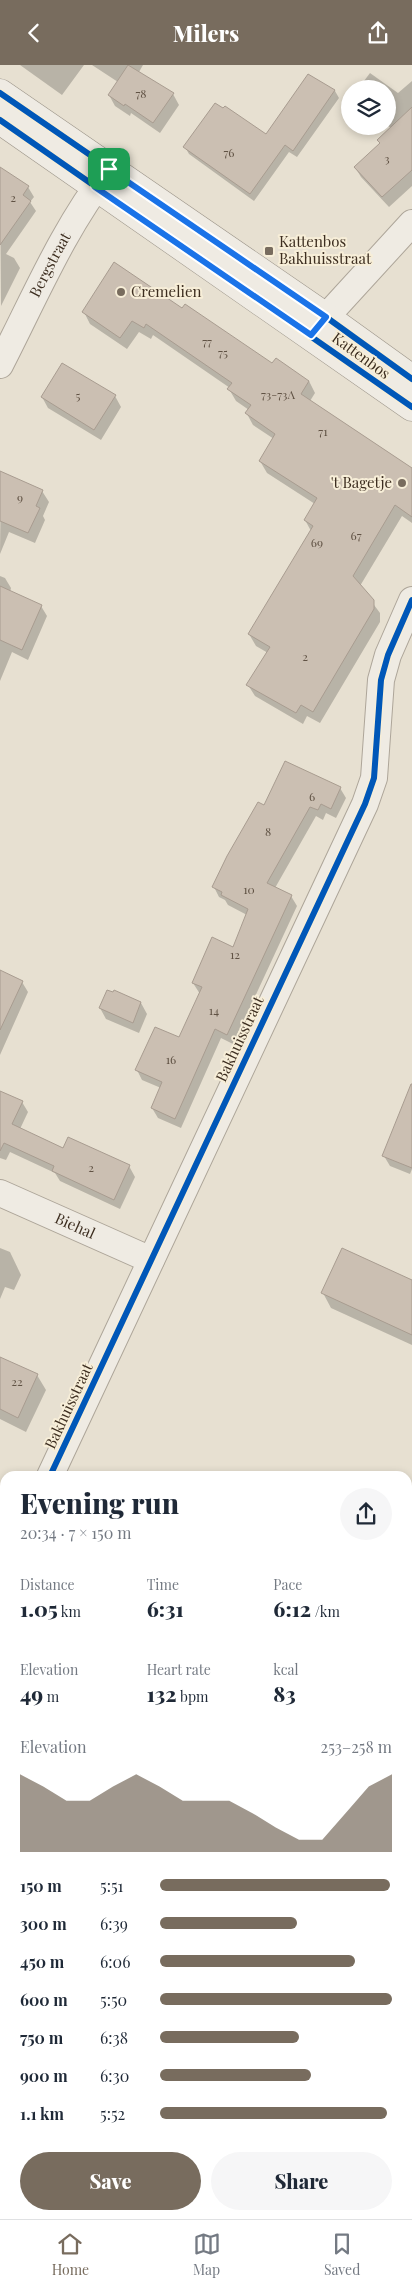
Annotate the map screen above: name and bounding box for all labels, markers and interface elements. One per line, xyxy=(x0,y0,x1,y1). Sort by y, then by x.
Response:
text: Milers xyxy=(173,18,239,48)
icon: back xyxy=(20,19,48,47)
icon: share xyxy=(364,19,392,47)
map controls xyxy=(341,80,396,135)
button: layers xyxy=(341,80,396,135)
house number: 78 xyxy=(135,85,147,101)
house number: 76 xyxy=(223,144,235,160)
pin xyxy=(88,148,130,190)
house number: 3 xyxy=(384,150,390,166)
icon: arrive xyxy=(95,155,123,183)
house number: 2 xyxy=(10,189,16,205)
street label: Bergstraat xyxy=(24,228,75,300)
place label: Kattenbos Bakhuisstraat xyxy=(279,231,372,268)
marker: Kattenbos Bakhuisstraat xyxy=(263,245,275,257)
place label: Cremelien xyxy=(131,281,201,301)
marker: Cremelien xyxy=(115,286,127,298)
street label: Kattenbos xyxy=(329,327,395,383)
house number: 77 xyxy=(202,333,212,349)
house number: 75 xyxy=(218,344,228,360)
house number: 73-73A xyxy=(261,386,295,402)
house number: 5 xyxy=(76,387,81,403)
house number: 71 xyxy=(318,423,328,439)
place label: 't Bagetje xyxy=(331,472,392,492)
marker: 't Bagetje xyxy=(396,477,408,489)
house number: 9 xyxy=(17,489,23,505)
house number: 67 xyxy=(350,527,362,543)
house number: 69 xyxy=(311,534,323,550)
house number: 2 xyxy=(302,648,308,664)
house number: 6 xyxy=(309,788,315,804)
house number: 8 xyxy=(265,823,271,839)
house number: 10 xyxy=(243,881,255,897)
house number: 12 xyxy=(230,946,240,962)
street label: Bakhuisstraat xyxy=(211,992,268,1085)
house number: 14 xyxy=(209,1002,219,1018)
house number: 16 xyxy=(166,1051,176,1067)
house number: 2 xyxy=(88,1159,94,1175)
street label: Biehal xyxy=(52,1208,99,1243)
street label: Bakhuisstraat xyxy=(40,1359,97,1452)
house number: 22 xyxy=(11,1373,23,1389)
text: Evening run xyxy=(20,1484,179,1521)
button: share xyxy=(340,1488,392,1540)
text: 20:34 · 7 × 150 m xyxy=(20,1522,131,1543)
text: Distance xyxy=(20,1575,75,1594)
text: Time xyxy=(147,1575,179,1594)
text: Pace xyxy=(273,1575,302,1594)
text: 1.05 xyxy=(20,1594,58,1622)
text: 6:31 xyxy=(147,1594,184,1622)
text: 6:12 xyxy=(273,1594,311,1622)
text: km xyxy=(58,1602,81,1621)
text: /km xyxy=(311,1602,340,1621)
text: Elevation xyxy=(20,1660,78,1679)
text: Heart rate xyxy=(147,1660,211,1679)
text: kcal xyxy=(273,1660,298,1679)
text: 49 xyxy=(20,1679,43,1707)
text: 132 xyxy=(147,1679,177,1707)
text: 83 xyxy=(273,1679,296,1707)
text: m xyxy=(43,1687,59,1706)
text: bpm xyxy=(177,1687,208,1706)
text: Elevation xyxy=(20,1736,87,1757)
text: 253–258 m xyxy=(321,1736,392,1757)
text: 150 m xyxy=(20,1875,62,1896)
text: 5:51 xyxy=(100,1875,123,1896)
text: 300 m xyxy=(20,1913,67,1934)
text: 6:39 xyxy=(100,1913,128,1934)
text: 450 m xyxy=(20,1951,64,1972)
text: 6:06 xyxy=(100,1951,130,1972)
text: 600 m xyxy=(20,1989,68,2010)
text: 5:50 xyxy=(100,1989,127,2010)
text: 750 m xyxy=(20,2027,63,2048)
text: 6:38 xyxy=(100,2027,128,2048)
text: 900 m xyxy=(20,2065,68,2086)
text: 6:30 xyxy=(100,2065,129,2086)
text: 1.1 km xyxy=(20,2103,64,2124)
text: 5:52 xyxy=(100,2103,125,2124)
button: Save xyxy=(20,2152,201,2210)
button: Share xyxy=(211,2152,392,2210)
tab: Home xyxy=(52,2230,89,2279)
tab: Map xyxy=(193,2230,221,2279)
tab: Saved xyxy=(324,2230,360,2279)

